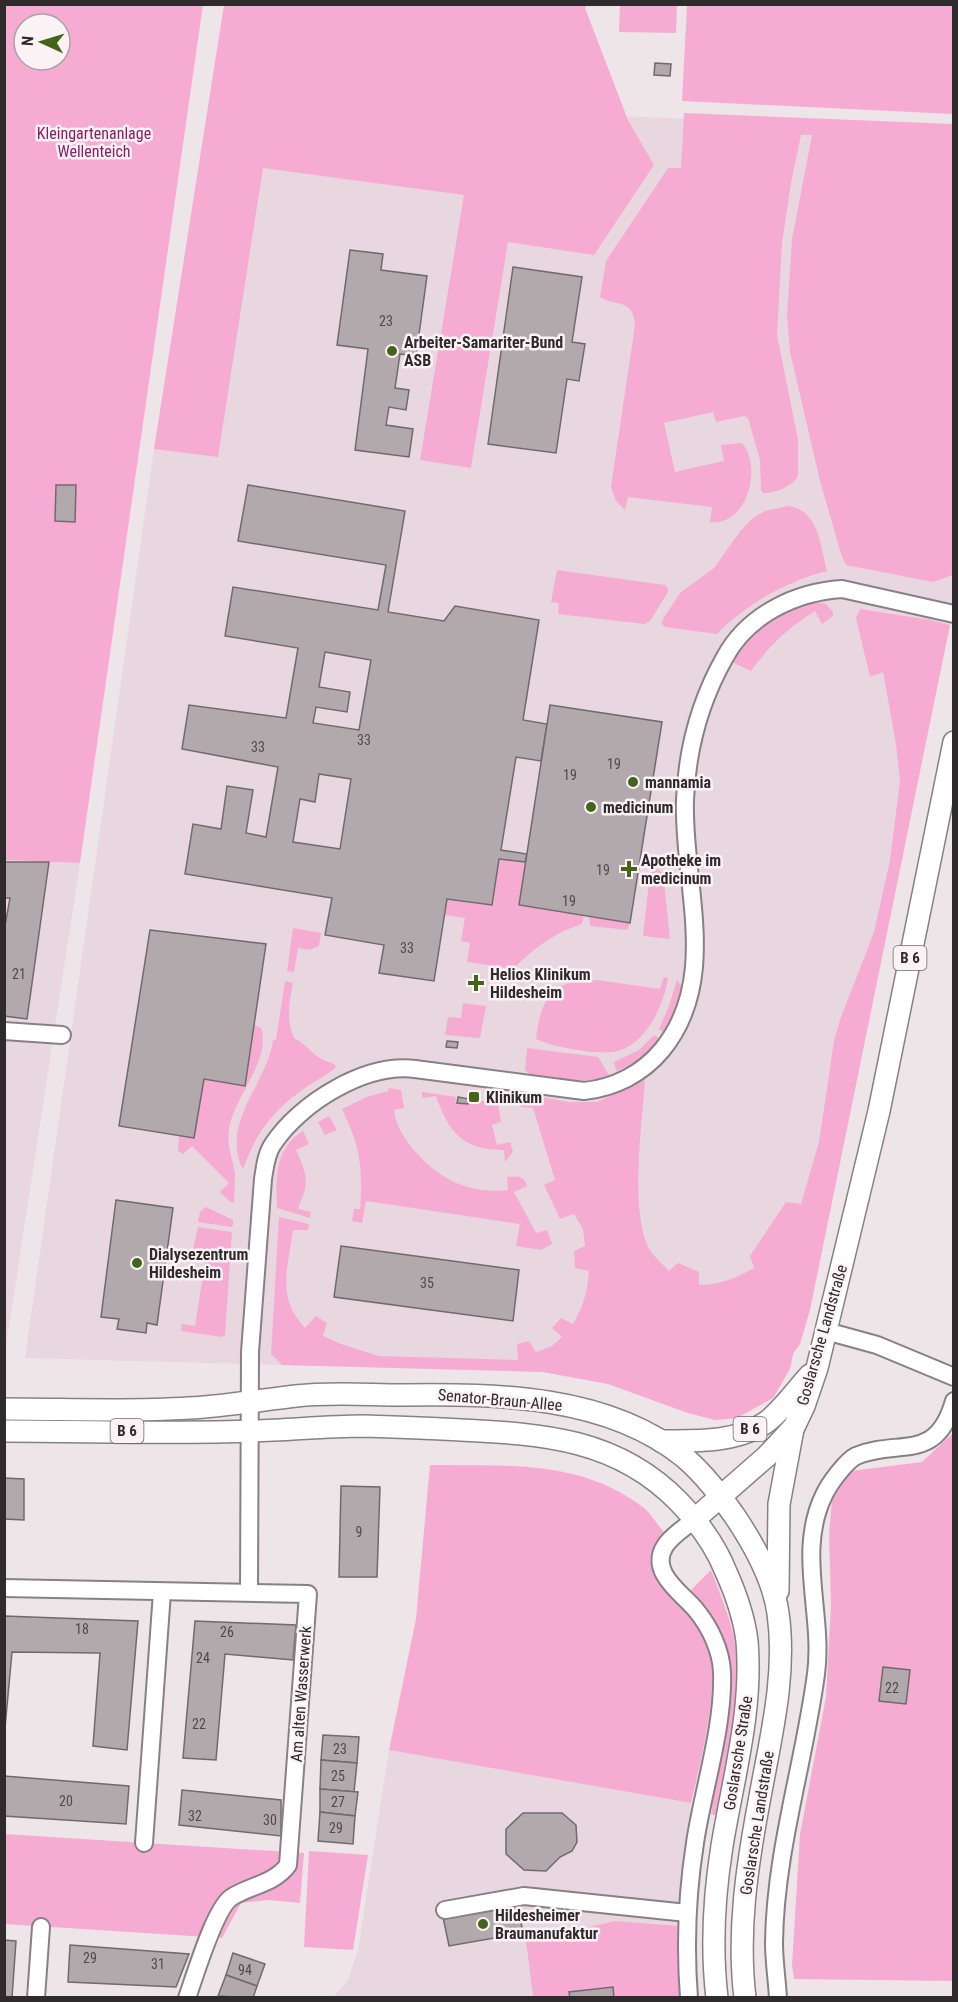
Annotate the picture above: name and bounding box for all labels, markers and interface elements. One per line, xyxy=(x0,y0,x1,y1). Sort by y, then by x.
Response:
north arrow xyxy=(12,12,72,72)
text: N xyxy=(18,35,37,47)
park label: Kleingartenanlage Wellenteich xyxy=(37,124,151,161)
house number: 23 xyxy=(379,313,393,329)
place label: Arbeiter-Samariter-Bund ASB xyxy=(404,333,563,370)
marker: Arbeiter-Samariter-Bund ASB xyxy=(385,344,399,358)
house number: 33 xyxy=(357,732,371,748)
house number: 33 xyxy=(251,739,265,755)
house number: 19 xyxy=(607,756,621,772)
house number: 19 xyxy=(563,767,577,783)
place label: mannamia xyxy=(645,773,712,792)
marker: mannamia xyxy=(626,775,640,789)
place label: medicinum xyxy=(603,798,674,817)
marker: medicinum xyxy=(584,800,598,814)
place label: Apotheke im medicinum xyxy=(641,851,721,888)
house number: 19 xyxy=(596,862,610,878)
marker: Apotheke im medicinum xyxy=(622,862,636,876)
house number: 19 xyxy=(562,893,576,909)
house number: 33 xyxy=(400,940,414,956)
road number: B 6 xyxy=(894,946,926,970)
place label: Helios Klinikum Hildesheim xyxy=(490,965,591,1002)
house number: 21 xyxy=(12,966,26,982)
marker: Helios Klinikum Hildesheim xyxy=(467,974,485,992)
place label: Klinikum xyxy=(486,1088,542,1107)
marker: Klinikum xyxy=(467,1090,481,1104)
place label: Dialysezentrum Hildesheim xyxy=(149,1245,248,1282)
marker: Dialysezentrum Hildesheim xyxy=(130,1256,144,1270)
street label: Goslarsche Landstraße xyxy=(793,1262,851,1408)
house number: 35 xyxy=(420,1275,434,1291)
street label: Senator-Braun-Allee xyxy=(437,1385,563,1415)
road number: B 6 xyxy=(734,1417,766,1441)
road number: B 6 xyxy=(110,1419,144,1443)
house number: 9 xyxy=(356,1524,362,1540)
house number: 18 xyxy=(75,1621,89,1637)
house number: 26 xyxy=(220,1624,234,1640)
street label: Am alten Wasserwerk xyxy=(287,1624,315,1763)
house number: 24 xyxy=(196,1650,210,1666)
house number: 22 xyxy=(885,1680,899,1696)
street label: Goslarsche Straße xyxy=(720,1694,756,1812)
house number: 22 xyxy=(192,1716,206,1732)
house number: 23 xyxy=(333,1741,347,1757)
street label: Goslarsche Landstraße xyxy=(736,1750,778,1896)
house number: 25 xyxy=(331,1768,345,1784)
house number: 20 xyxy=(59,1793,73,1809)
house number: 27 xyxy=(331,1794,345,1810)
house number: 32 xyxy=(188,1808,202,1824)
house number: 30 xyxy=(263,1812,277,1828)
house number: 29 xyxy=(329,1820,343,1836)
place label: Hildesheimer Braumanufaktur xyxy=(495,1906,598,1943)
marker: Hildesheimer Braumanufaktur xyxy=(476,1917,490,1931)
house number: 29 xyxy=(83,1950,97,1966)
house number: 31 xyxy=(151,1956,165,1972)
house number: 94 xyxy=(238,1962,252,1978)

